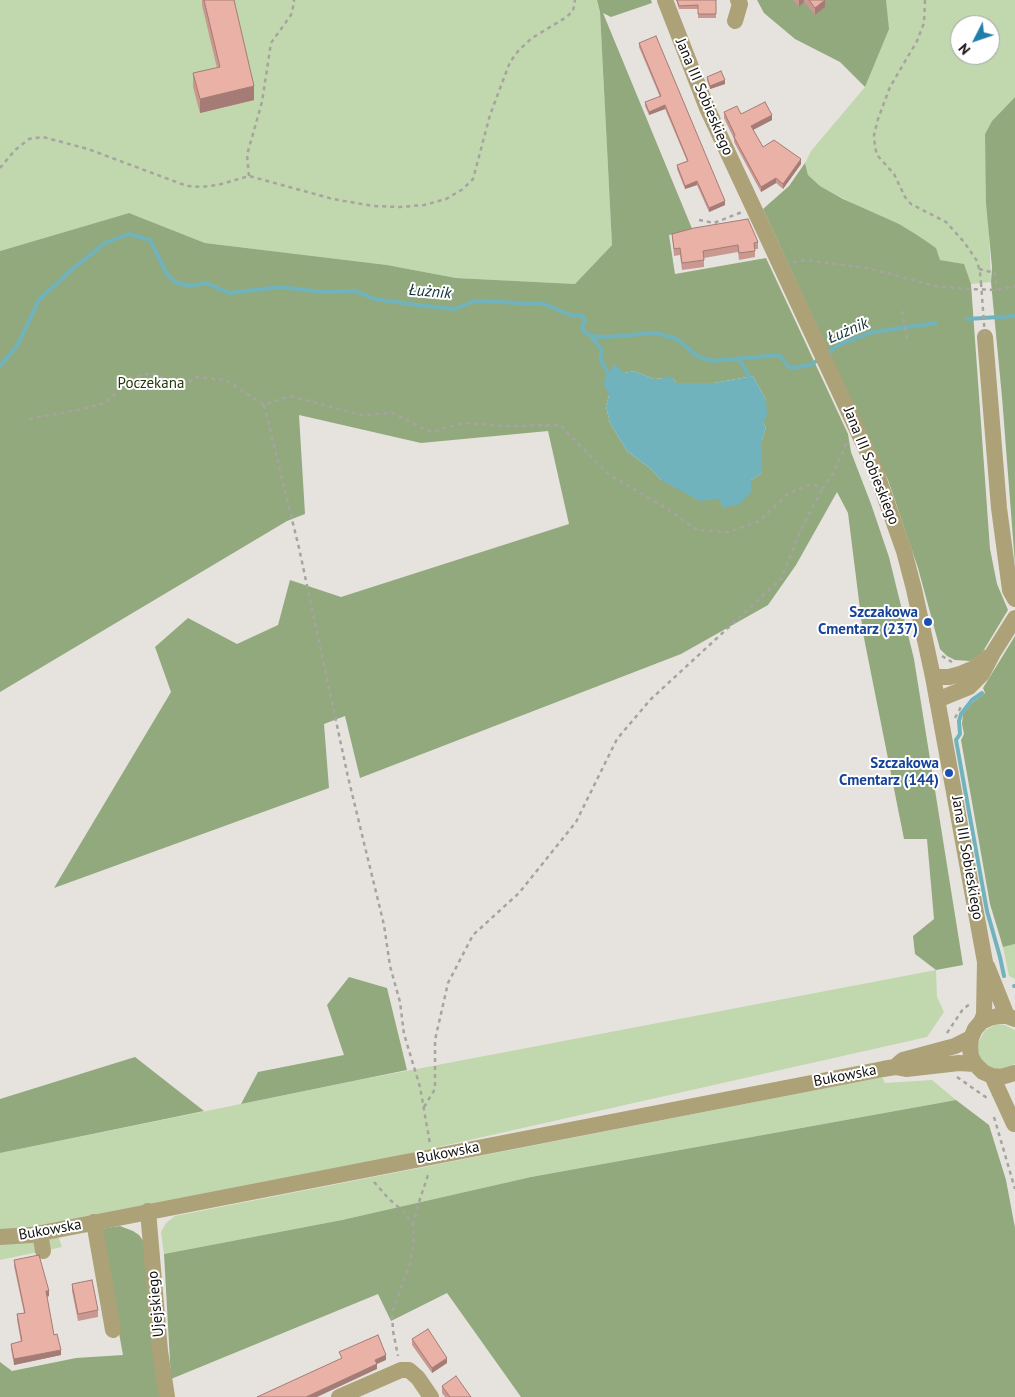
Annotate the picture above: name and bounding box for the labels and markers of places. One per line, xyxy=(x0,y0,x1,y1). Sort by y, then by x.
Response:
place label: Szczakowa Cmentarz (237) xyxy=(818,604,918,639)
marker: Szczakowa Cmentarz (237) xyxy=(922,616,934,628)
place label: Szczakowa Cmentarz (144) xyxy=(839,755,939,790)
marker: Szczakowa Cmentarz (144) xyxy=(943,767,955,779)

